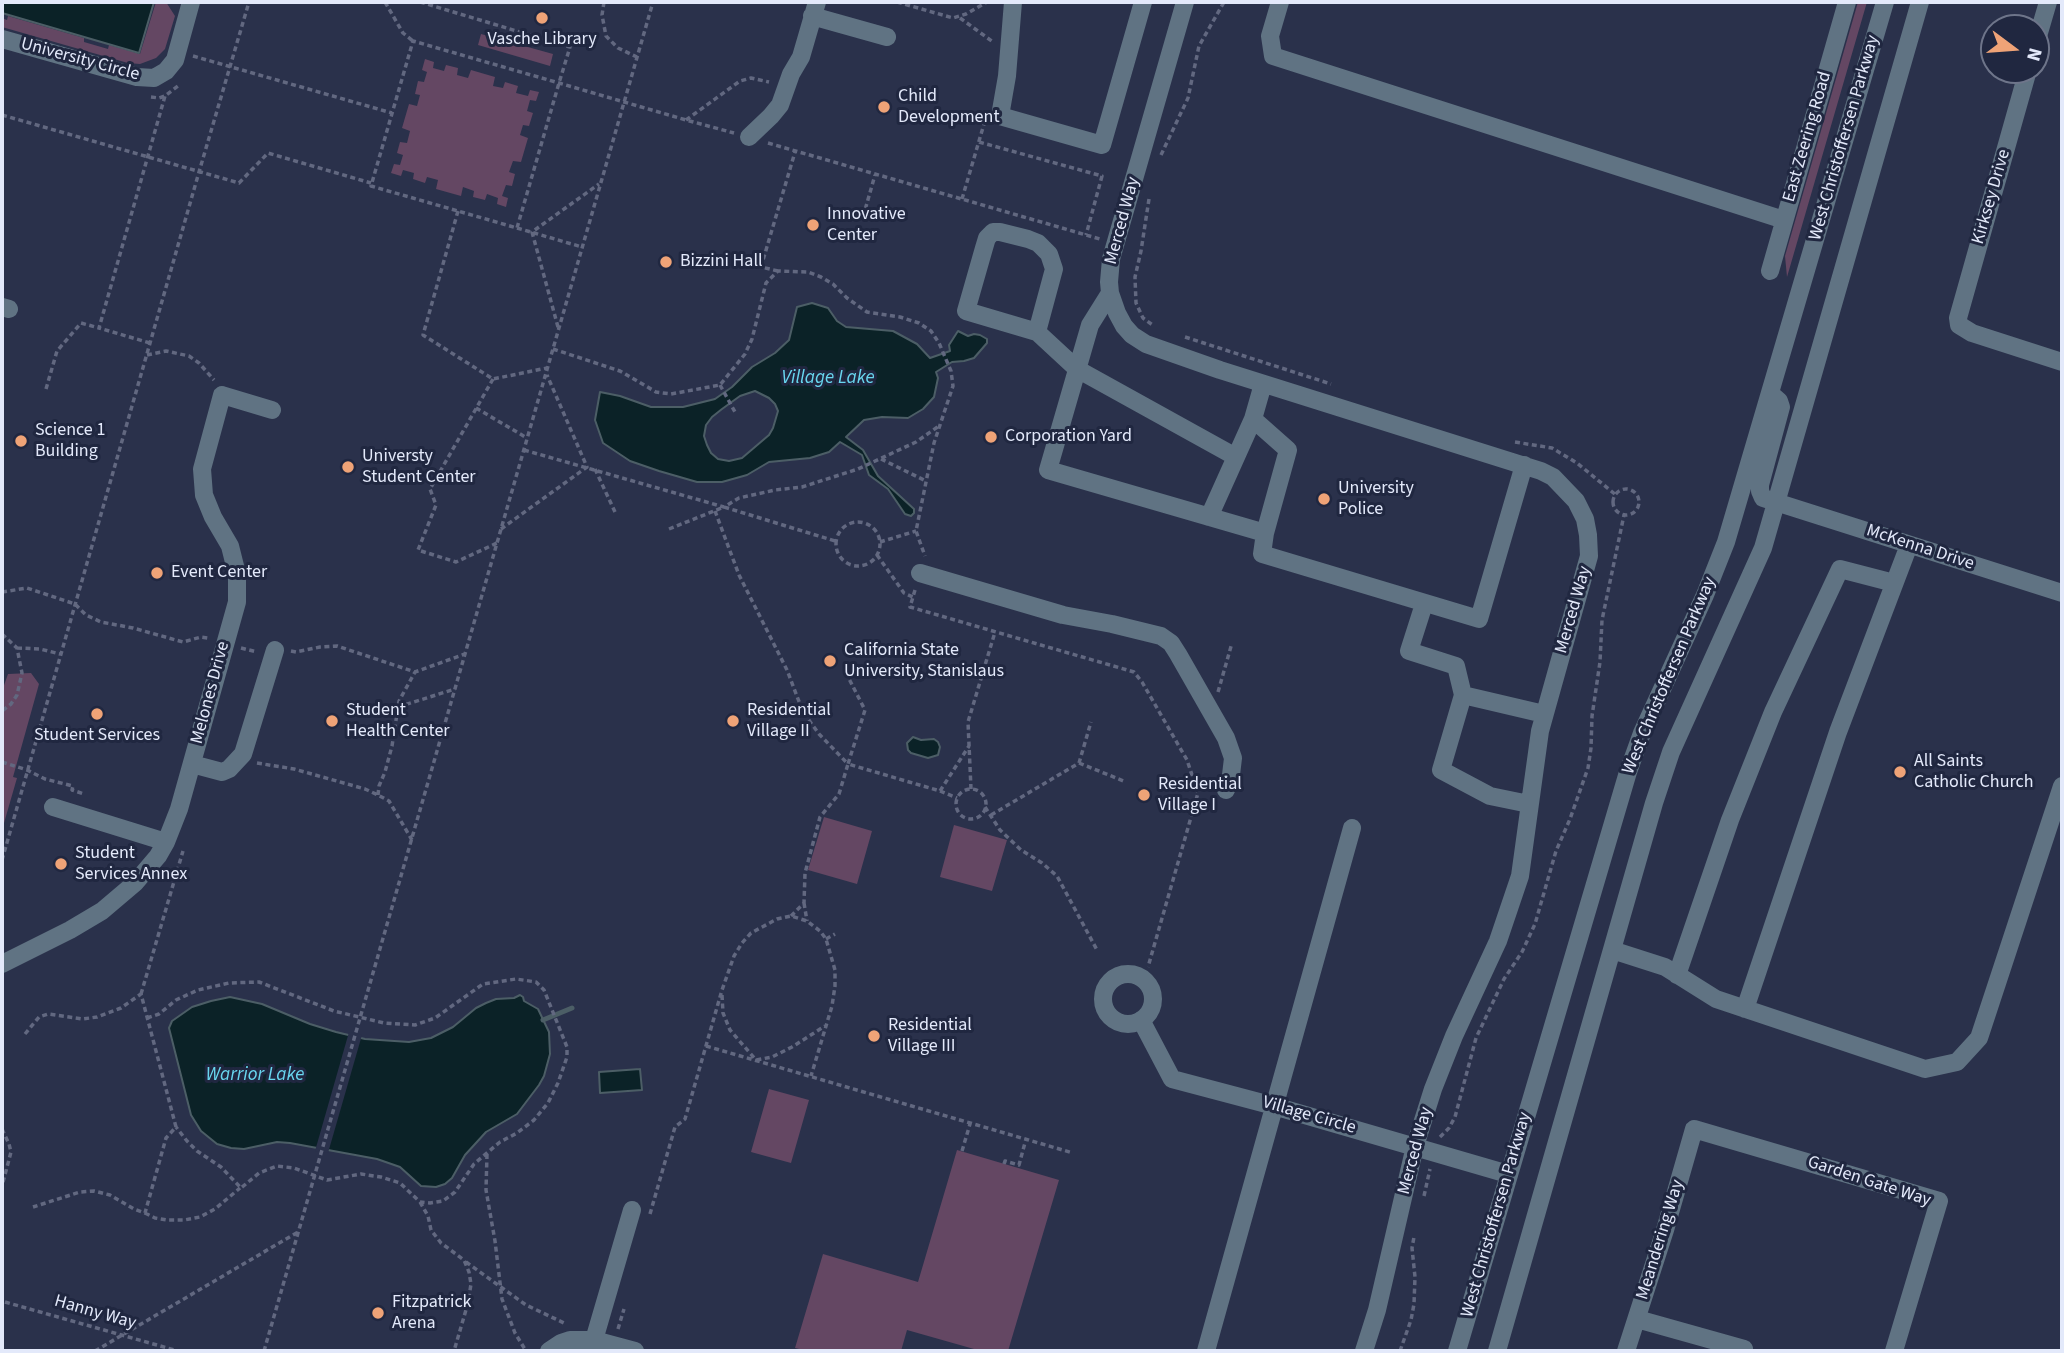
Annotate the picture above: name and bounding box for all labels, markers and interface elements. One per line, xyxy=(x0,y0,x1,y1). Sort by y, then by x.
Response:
marker: Vasche Library xyxy=(534,10,550,26)
north arrow xyxy=(1980,14,2050,84)
place label: Vasche Library xyxy=(487,29,597,51)
street label: West Christoffersen Parkway xyxy=(1805,33,1885,243)
street label: University Circle xyxy=(18,34,142,86)
text: N xyxy=(2019,45,2048,64)
street label: East Zeering Road xyxy=(1779,69,1837,205)
place label: Child Development xyxy=(898,86,999,128)
marker: Child Development xyxy=(876,99,892,115)
street label: Kirksey Drive xyxy=(1968,147,2016,247)
street label: Merced Way xyxy=(1101,175,1145,267)
place label: Innovative Center xyxy=(827,204,906,246)
marker: Innovative Center xyxy=(805,217,821,233)
place label: Bizzini Hall xyxy=(680,251,763,273)
marker: Bizzini Hall xyxy=(658,254,674,270)
water label: Village Lake xyxy=(781,368,875,390)
place label: Science 1 Building xyxy=(35,420,105,462)
place label: Corporation Yard xyxy=(1005,426,1132,448)
marker: Corporation Yard xyxy=(983,429,999,445)
marker: Science 1 Building xyxy=(13,433,29,449)
place label: Universty Student Center xyxy=(362,446,476,489)
marker: Universty Student Center xyxy=(340,459,356,475)
place label: University Police xyxy=(1338,478,1414,520)
marker: University Police xyxy=(1316,491,1332,507)
street label: McKenna Drive xyxy=(1863,520,1977,576)
place label: Event Center xyxy=(171,562,267,584)
street label: Merced Way xyxy=(1551,564,1597,656)
marker: Event Center xyxy=(149,565,165,581)
street label: West Christoffersen Parkway xyxy=(1619,574,1721,778)
street label: Melones Drive xyxy=(187,639,235,747)
place label: California State University, Stanislaus xyxy=(844,640,1004,682)
marker: California State University, Stanislaus xyxy=(822,653,838,669)
place label: Student Health Center xyxy=(346,700,450,742)
place label: Residential Village II xyxy=(747,700,831,742)
marker: Student Services xyxy=(89,706,105,722)
marker: Student Health Center xyxy=(324,713,340,729)
marker: Residential Village II xyxy=(725,713,741,729)
place label: Student Services xyxy=(34,725,160,747)
place label: All Saints Catholic Church xyxy=(1914,751,2033,794)
marker: All Saints Catholic Church xyxy=(1892,764,1908,780)
place label: Residential Village I xyxy=(1158,774,1242,816)
marker: Residential Village I xyxy=(1136,787,1152,803)
place label: Student Services Annex xyxy=(75,843,187,886)
marker: Student Services Annex xyxy=(53,856,69,872)
place label: Residential Village III xyxy=(888,1015,972,1058)
marker: Residential Village III xyxy=(866,1028,882,1044)
water label: Warrior Lake xyxy=(206,1065,304,1087)
street label: Village Circle xyxy=(1260,1092,1358,1140)
street label: Merced Way xyxy=(1394,1105,1438,1197)
street label: West Christoffersen Parkway xyxy=(1457,1110,1537,1320)
street label: Garden Gate Way xyxy=(1805,1152,1933,1212)
street label: Meandering Way xyxy=(1633,1177,1689,1303)
street label: Hanny Way xyxy=(52,1291,138,1335)
place label: Fitzpatrick Arena xyxy=(392,1292,471,1334)
marker: Fitzpatrick Arena xyxy=(370,1305,386,1321)

